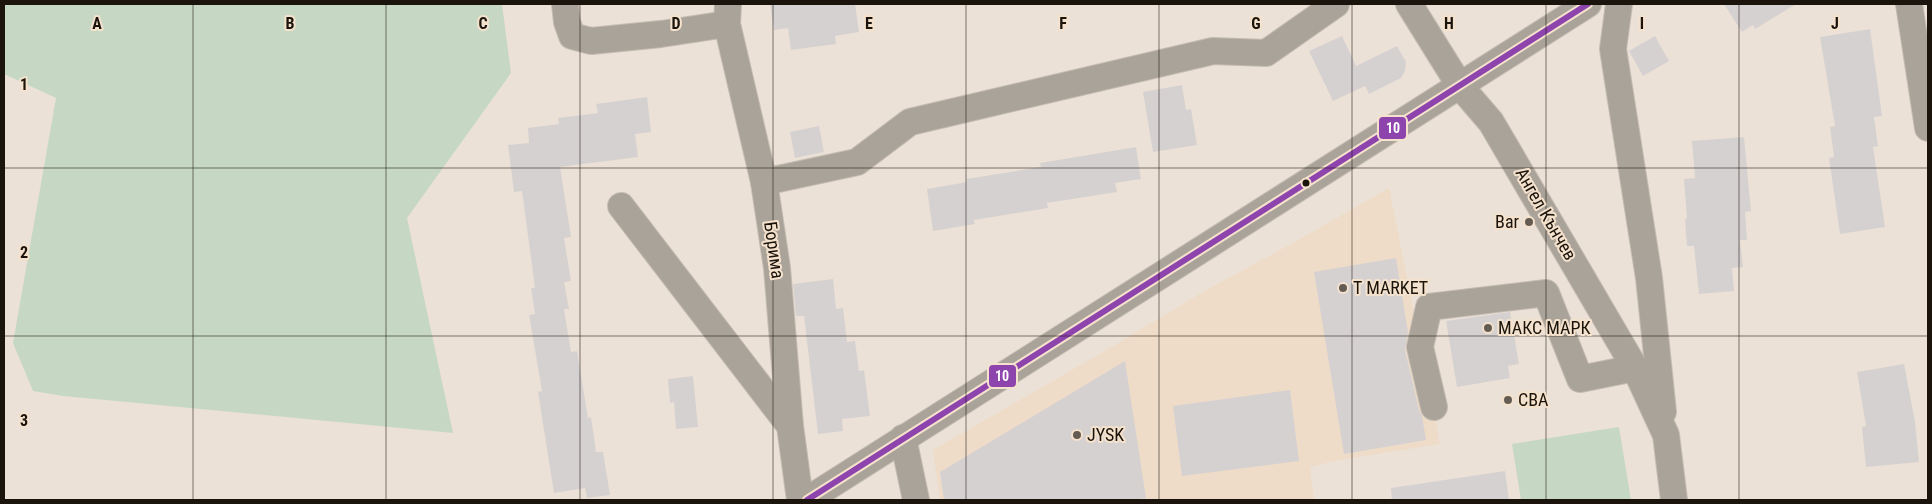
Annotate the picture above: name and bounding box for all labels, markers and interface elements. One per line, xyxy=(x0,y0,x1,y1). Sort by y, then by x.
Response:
text: A xyxy=(92,14,102,33)
text: B xyxy=(286,14,295,33)
text: C xyxy=(478,14,488,33)
text: D xyxy=(671,14,681,33)
text: E xyxy=(865,14,873,33)
text: F xyxy=(1059,14,1067,33)
text: G xyxy=(1251,14,1261,33)
text: H xyxy=(1444,14,1454,33)
text: I xyxy=(1640,14,1644,33)
text: J xyxy=(1831,14,1839,33)
text: 1 xyxy=(20,75,28,94)
line badge: 10 xyxy=(1378,116,1407,140)
text: 10 xyxy=(1386,120,1400,136)
street label: Ангел Кънчев xyxy=(1512,164,1581,264)
unlabelled marker xyxy=(1301,178,1311,188)
place label: Bar xyxy=(1495,211,1520,232)
marker: Bar xyxy=(1523,216,1535,228)
street label: Борима xyxy=(760,220,789,280)
text: 2 xyxy=(20,243,28,262)
place label: T MARKET xyxy=(1353,277,1428,298)
marker: T MARKET xyxy=(1337,282,1349,294)
place label: МАКС МАРК xyxy=(1498,317,1591,338)
marker: МАКС МАРК xyxy=(1482,322,1494,334)
line badge: 10 xyxy=(988,364,1017,388)
text: 10 xyxy=(995,368,1009,384)
place label: CBA xyxy=(1518,389,1549,410)
marker: CBA xyxy=(1502,394,1514,406)
text: 3 xyxy=(20,411,28,430)
place label: JYSK xyxy=(1087,424,1124,445)
marker: JYSK xyxy=(1071,429,1083,441)

